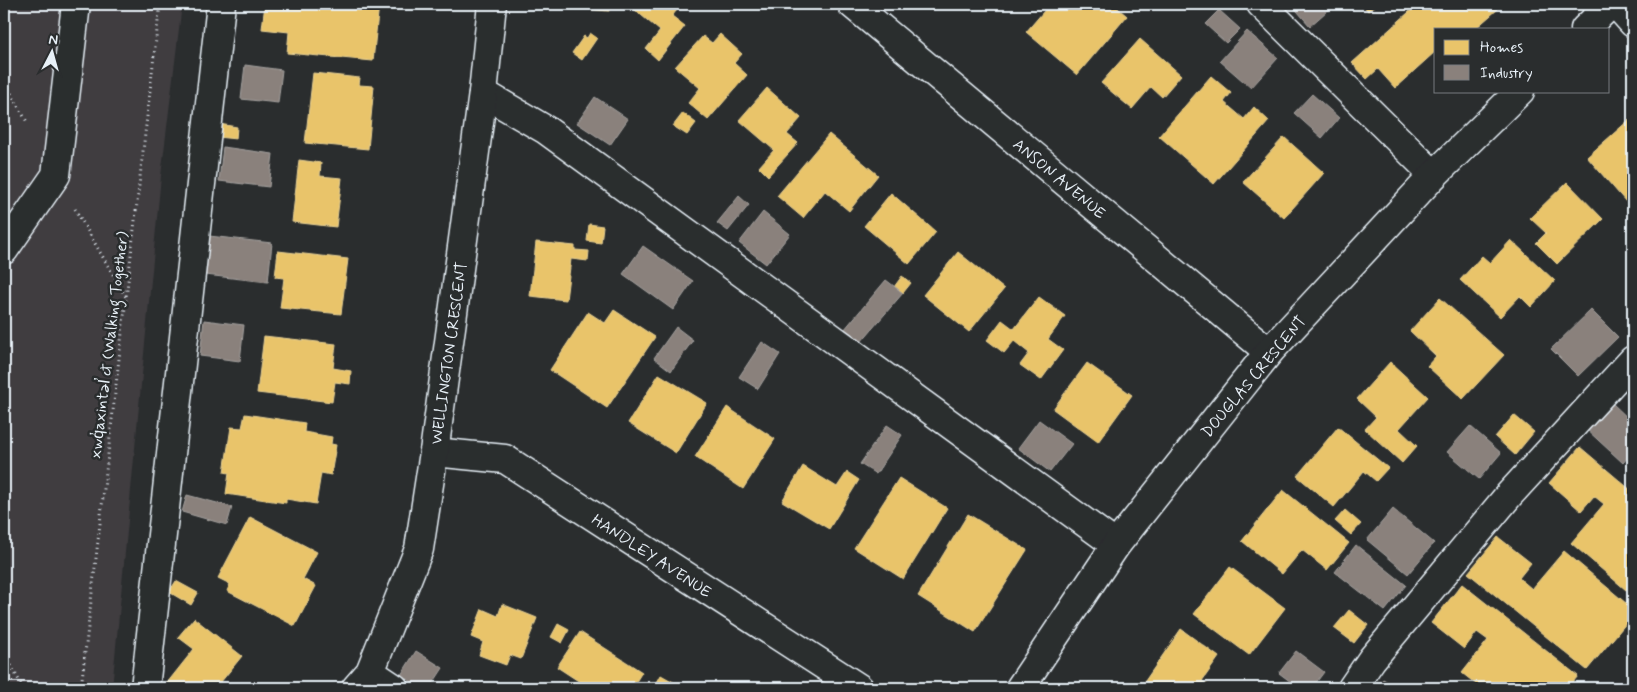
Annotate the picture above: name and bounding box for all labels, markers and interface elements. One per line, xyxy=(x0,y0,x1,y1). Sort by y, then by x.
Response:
north arrow xyxy=(28,28,78,78)
legend xyxy=(1434,28,1610,92)
text: N xyxy=(48,31,59,50)
text: Homes xyxy=(1480,38,1523,58)
text: Industry xyxy=(1480,64,1533,84)
street label: ANSON AVENUE xyxy=(1008,134,1110,224)
street label: xʷq̓axintəl̕ ct (Walking Together) xyxy=(84,230,135,460)
street label: WELLINGTON CRESCENT xyxy=(426,260,473,446)
street label: DOUGLAS CRESCENT xyxy=(1197,312,1311,442)
street label: HANDLEY AVENUE xyxy=(587,510,715,603)

